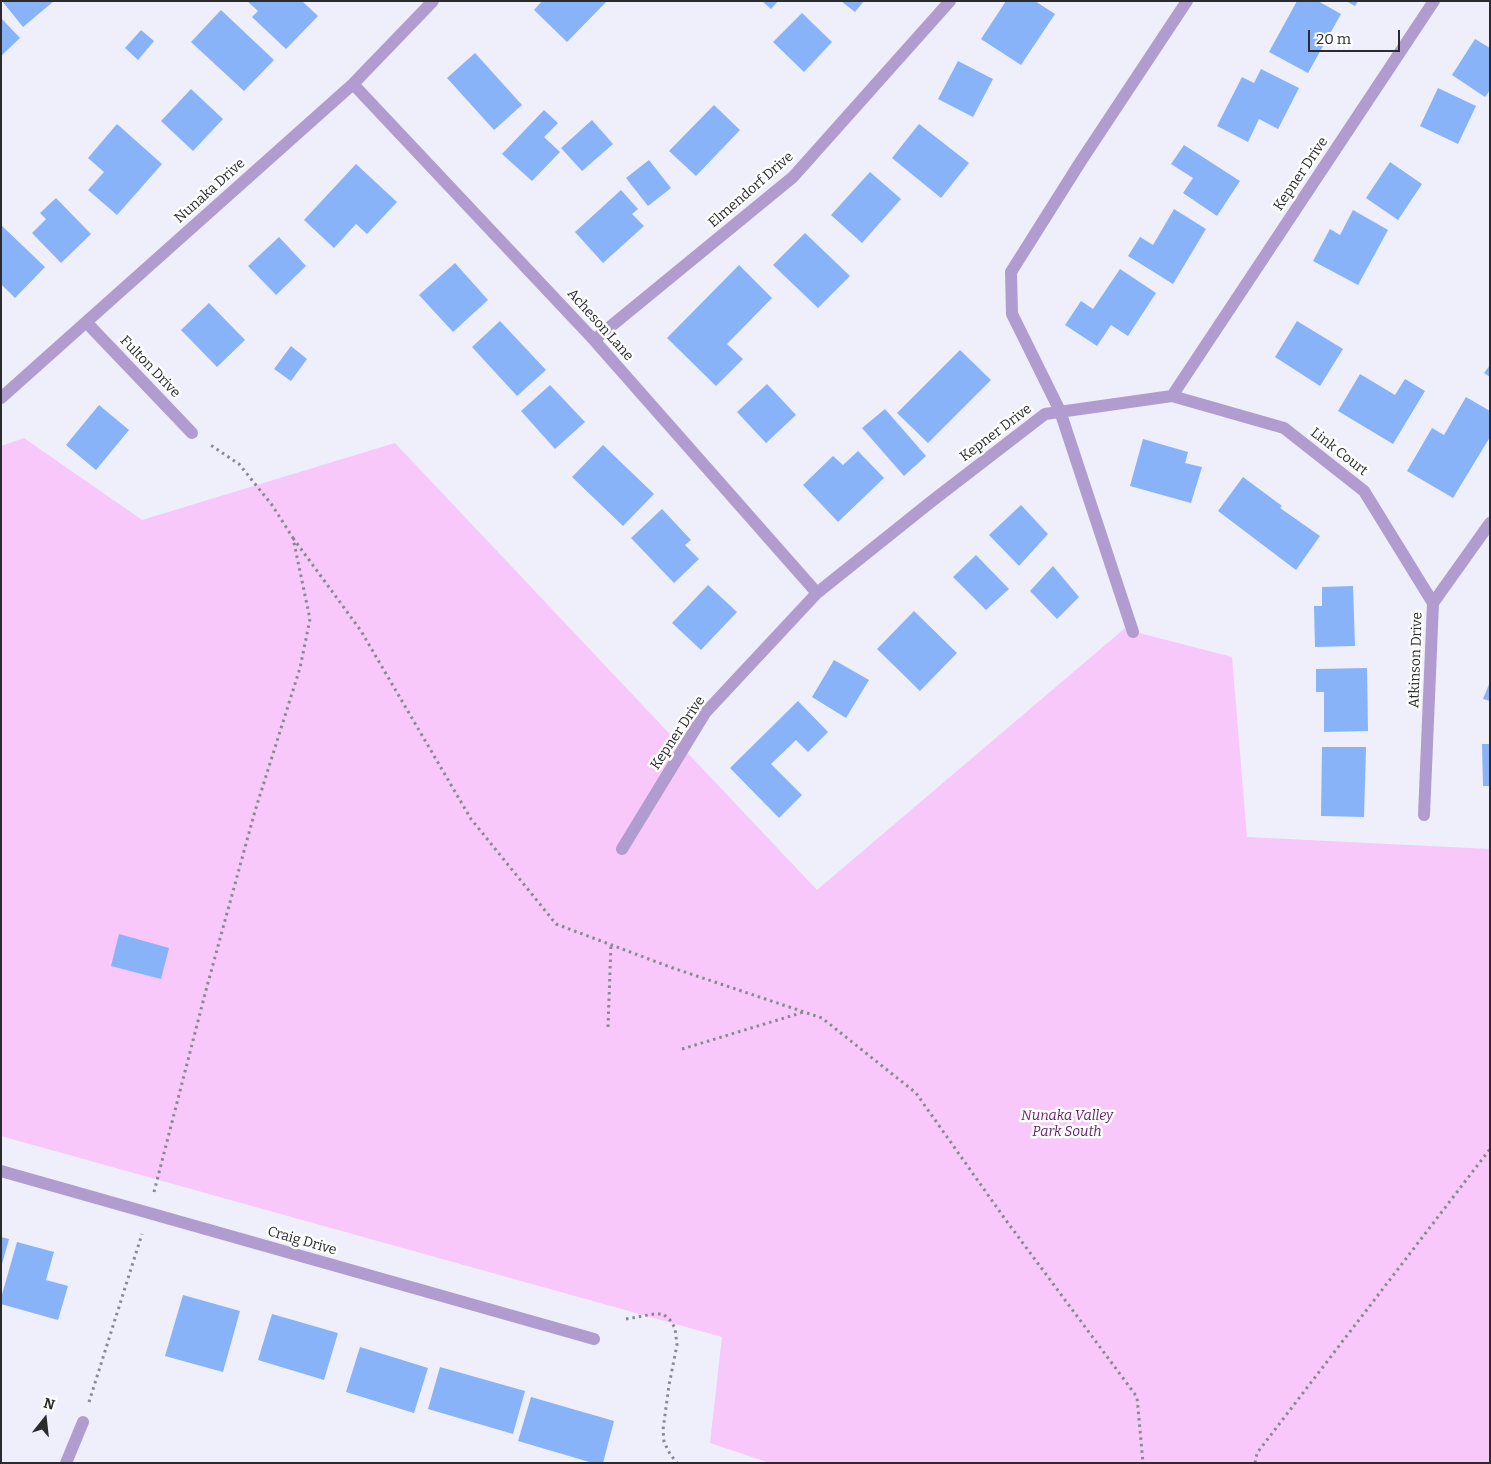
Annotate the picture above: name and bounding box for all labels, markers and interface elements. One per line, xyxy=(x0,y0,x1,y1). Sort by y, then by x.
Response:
scale bar xyxy=(1311,20,1404,52)
text: 20 m xyxy=(1316,30,1351,48)
street label: Kepner Drive xyxy=(1270,134,1332,214)
street label: Elmendorf Drive xyxy=(705,149,797,231)
street label: Nunaka Drive xyxy=(171,155,249,227)
street label: Acheson Lane xyxy=(563,286,637,364)
street label: Fulton Drive xyxy=(116,333,184,401)
street label: Kepner Drive xyxy=(957,401,1035,465)
street label: Link Court xyxy=(1307,424,1371,480)
street label: Atkinson Drive xyxy=(1406,612,1426,708)
street label: Kepner Drive xyxy=(647,693,709,773)
park label: Nunaka Valley Park South xyxy=(1021,1108,1113,1140)
street label: Craig Drive xyxy=(265,1223,339,1259)
north arrow xyxy=(20,1394,70,1444)
text: N xyxy=(42,1394,57,1414)

